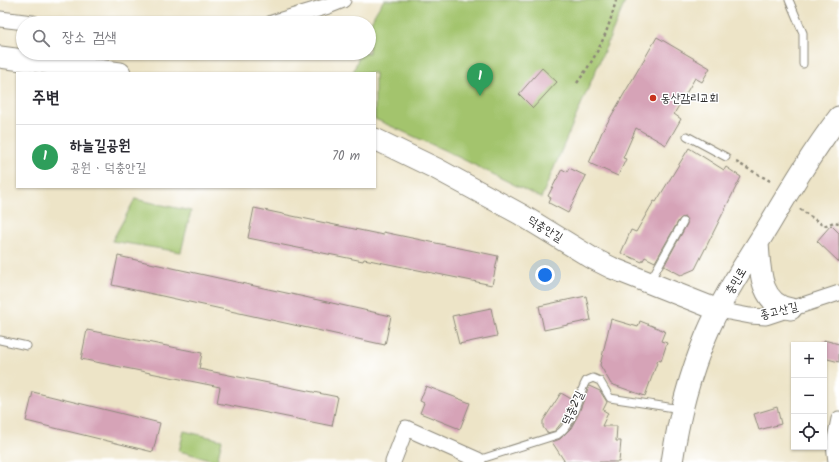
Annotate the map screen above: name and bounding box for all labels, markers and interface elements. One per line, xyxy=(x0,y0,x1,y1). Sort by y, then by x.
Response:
search box xyxy=(16,16,376,60)
text: 장소 검색 xyxy=(62,26,116,50)
icon: search xyxy=(30,27,52,49)
pin: 1 xyxy=(467,63,493,96)
text: 주변 xyxy=(32,85,59,112)
place label: 동산감리교회 xyxy=(661,89,719,108)
marker: 동산감리교회 xyxy=(648,93,658,103)
text: 하늘길공원 xyxy=(70,134,130,158)
text: 1 xyxy=(43,146,47,167)
text: 70 m xyxy=(332,146,360,167)
text: 공원 · 덕충안길 xyxy=(70,158,146,179)
street label: 덕충안길 xyxy=(524,211,567,247)
street label: 충민로 xyxy=(720,264,752,298)
your location xyxy=(535,265,555,285)
street label: 종고산길 xyxy=(758,297,800,325)
map controls xyxy=(791,342,827,450)
button: + xyxy=(791,342,827,378)
button: − xyxy=(791,378,827,414)
street label: 덕충2길 xyxy=(557,387,589,428)
button: locate xyxy=(791,414,827,450)

